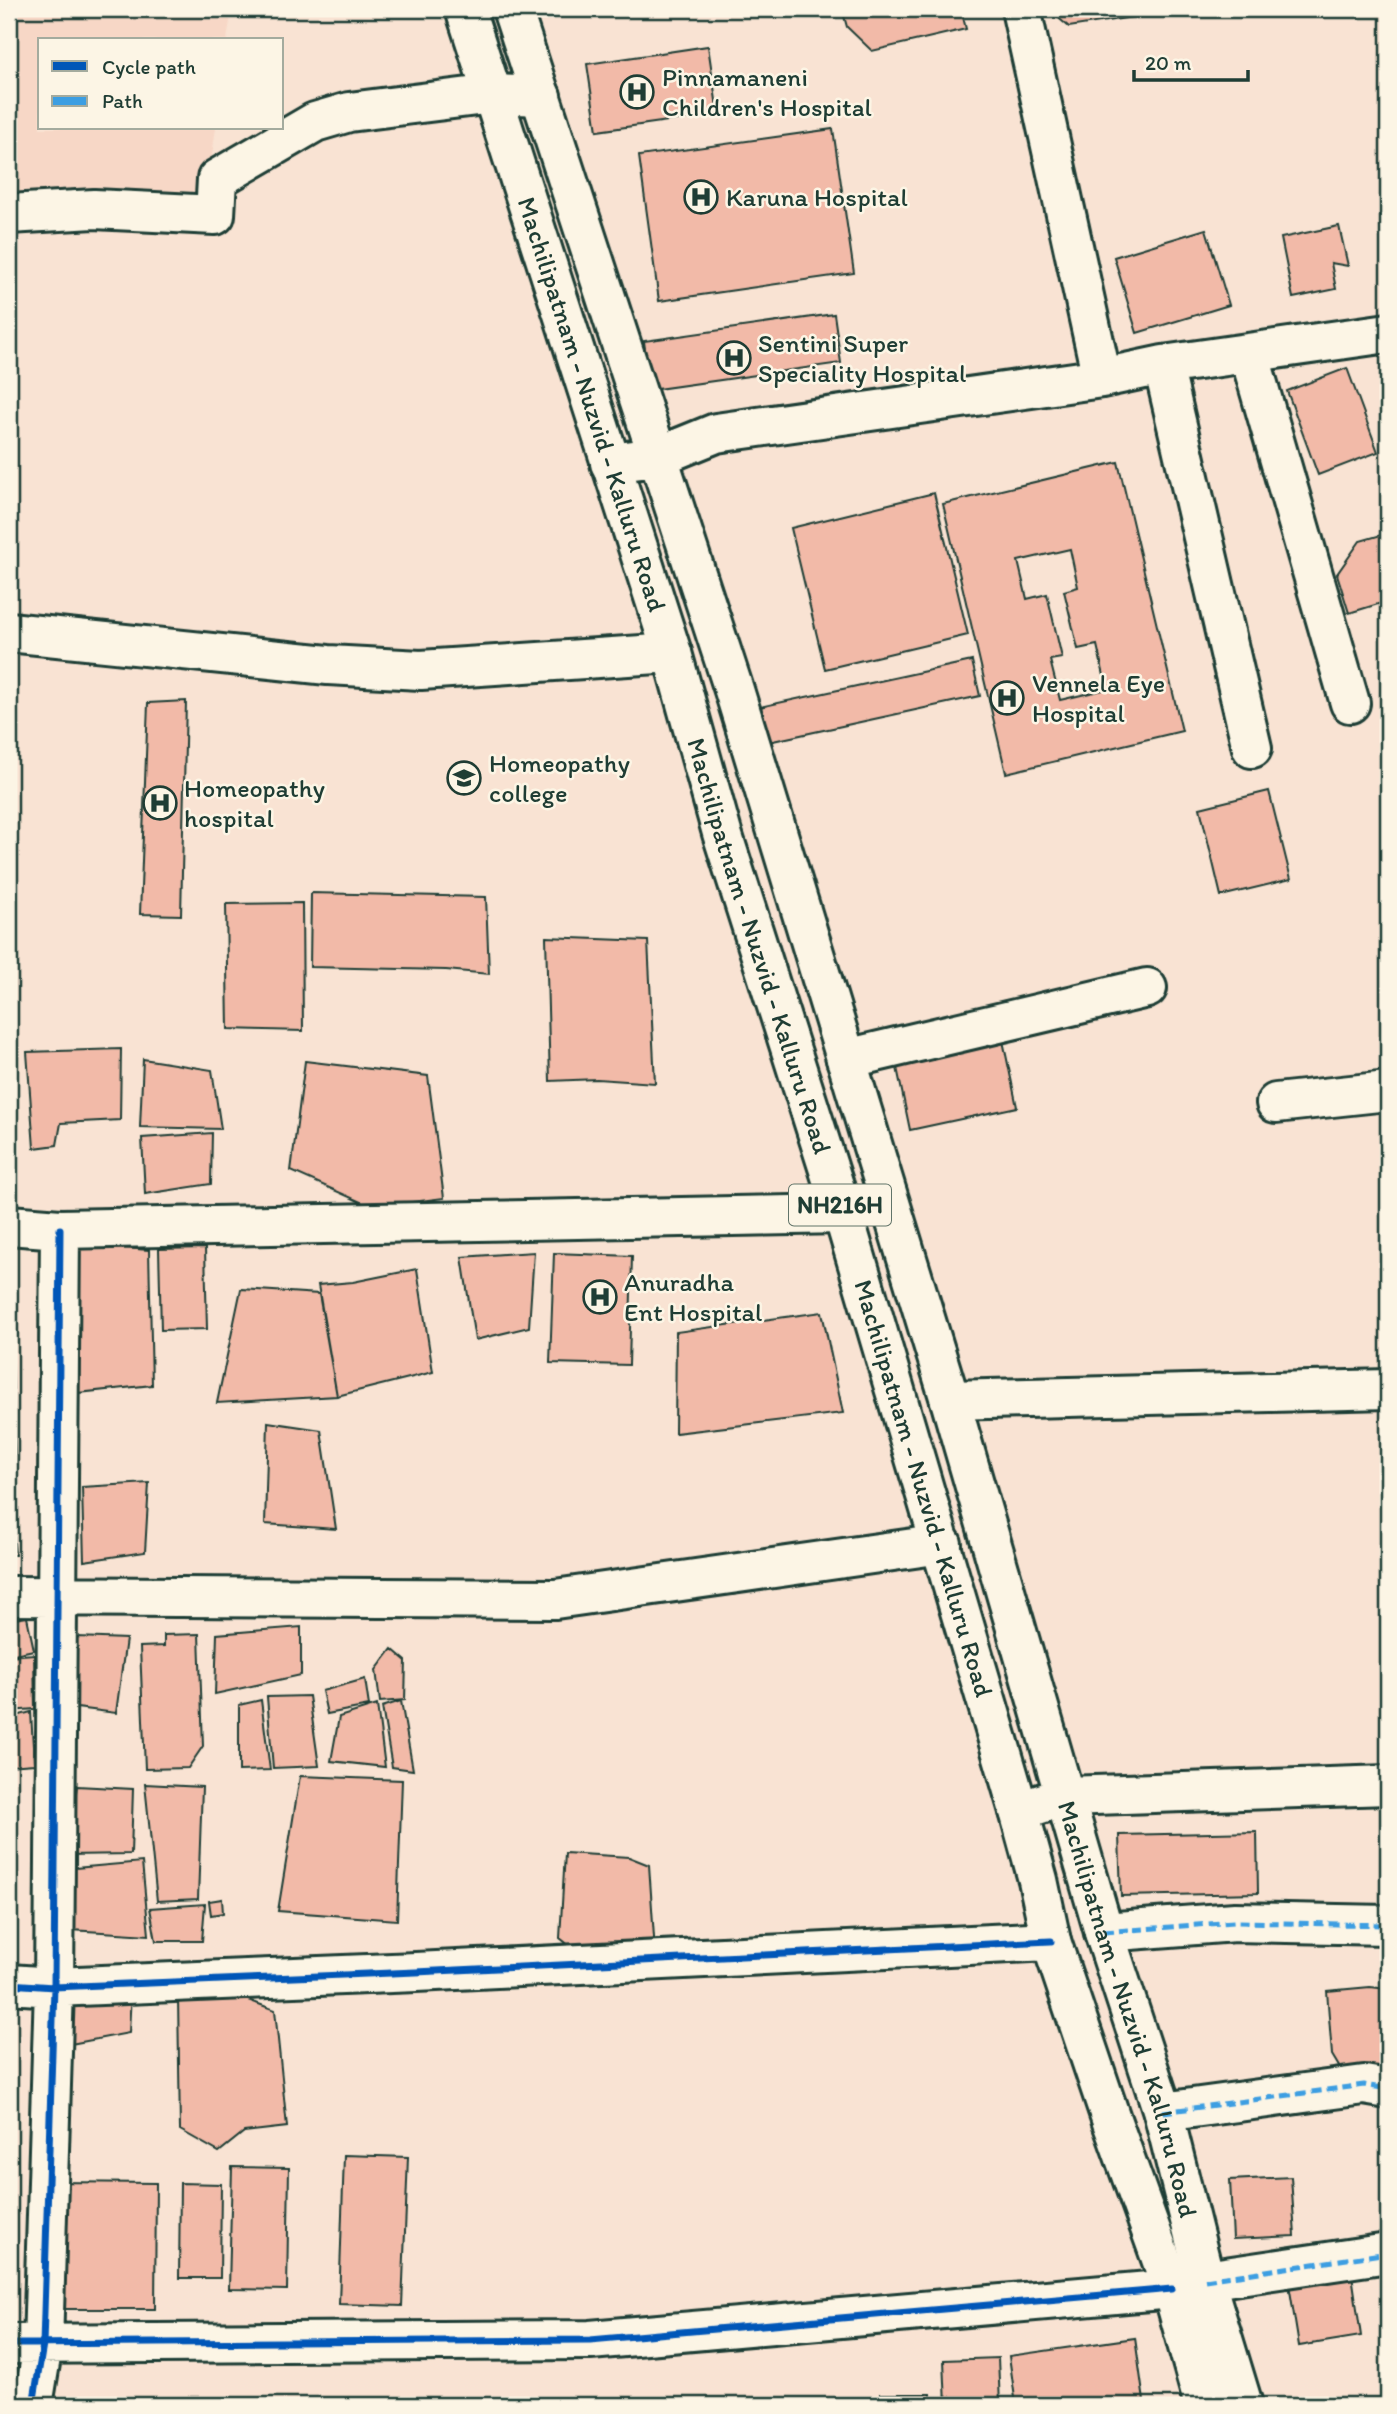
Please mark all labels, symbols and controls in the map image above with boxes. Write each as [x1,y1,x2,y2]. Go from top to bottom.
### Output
legend [38,38,284,130]
scale bar [1134,38,1248,82]
text: 20 m [1145,50,1192,75]
text: Cycle path [102,54,196,79]
place label: Pinnamaneni Children's Hospital [662,61,872,123]
hospital icon: Pinnamaneni Children's Hospital [618,73,656,111]
text: Path [102,88,143,113]
hospital icon: Karuna Hospital [682,178,720,216]
place label: Karuna Hospital [726,181,908,213]
street label: Machilipatnam - Nuzvid - Kalluru Road [510,193,674,615]
place label: Sentini Super Speciality Hospital [758,327,966,389]
hospital icon: Sentini Super Speciality Hospital [715,339,753,377]
place label: Vennela Eye Hospital [1032,667,1165,729]
hospital icon: Vennela Eye Hospital [988,679,1026,717]
street label: Machilipatnam - Nuzvid - Kalluru Road [680,734,839,1158]
place label: Homeopathy college [489,747,630,809]
school or university icon: Homeopathy college [445,759,483,797]
place label: Homeopathy hospital [184,772,325,834]
hospital icon: Homeopathy hospital [141,784,179,822]
road number: NH216H [789,1184,891,1226]
place label: Anuradha Ent Hospital [624,1266,762,1328]
street label: Machilipatnam - Nuzvid - Kalluru Road [847,1276,1001,1701]
hospital icon: Anuradha Ent Hospital [581,1278,619,1316]
street label: Machilipatnam - Nuzvid - Kalluru Road [1051,1797,1205,2221]

